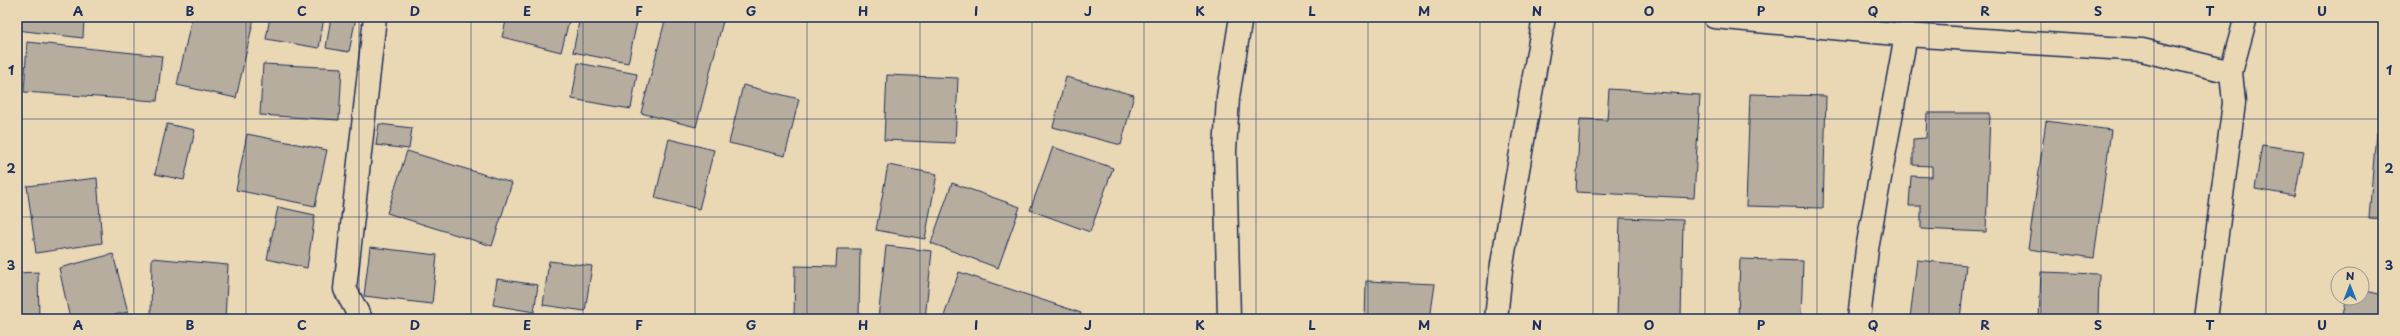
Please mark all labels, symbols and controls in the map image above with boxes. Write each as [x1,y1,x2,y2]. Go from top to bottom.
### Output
text: A [73,1,83,20]
text: B [186,1,195,20]
text: C [297,1,307,20]
text: D [410,1,420,20]
text: E [523,1,531,20]
text: F [635,1,643,20]
text: G [746,1,756,20]
text: H [858,1,868,20]
text: I [974,1,978,20]
text: J [1084,1,1092,20]
text: K [1195,1,1205,20]
text: L [1308,1,1316,20]
text: M [1418,1,1430,20]
text: N [1532,1,1542,20]
text: O [1644,1,1654,20]
text: P [1757,1,1766,20]
text: Q [1868,1,1878,20]
text: R [1980,1,1990,20]
text: S [2094,1,2102,20]
text: T [2206,1,2215,20]
text: U [2317,1,2327,20]
text: 1 [8,60,14,79]
text: 1 [2386,60,2392,79]
text: 2 [6,158,16,177]
text: 2 [2384,158,2394,177]
text: 3 [7,255,16,274]
text: 3 [2385,255,2394,274]
north arrow [2330,266,2370,306]
text: N [2346,267,2355,284]
text: A [73,315,83,334]
text: B [186,315,195,334]
text: C [297,315,307,334]
text: D [410,315,420,334]
text: E [523,315,531,334]
text: F [635,315,643,334]
text: G [746,315,756,334]
text: H [858,315,868,334]
text: I [974,315,978,334]
text: J [1084,315,1092,334]
text: K [1195,315,1205,334]
text: L [1308,315,1316,334]
text: M [1418,315,1430,334]
text: N [1532,315,1542,334]
text: O [1644,315,1654,334]
text: P [1757,315,1766,334]
text: Q [1868,315,1878,334]
text: R [1980,315,1990,334]
text: S [2094,315,2102,334]
text: T [2206,315,2215,334]
text: U [2317,315,2327,334]

